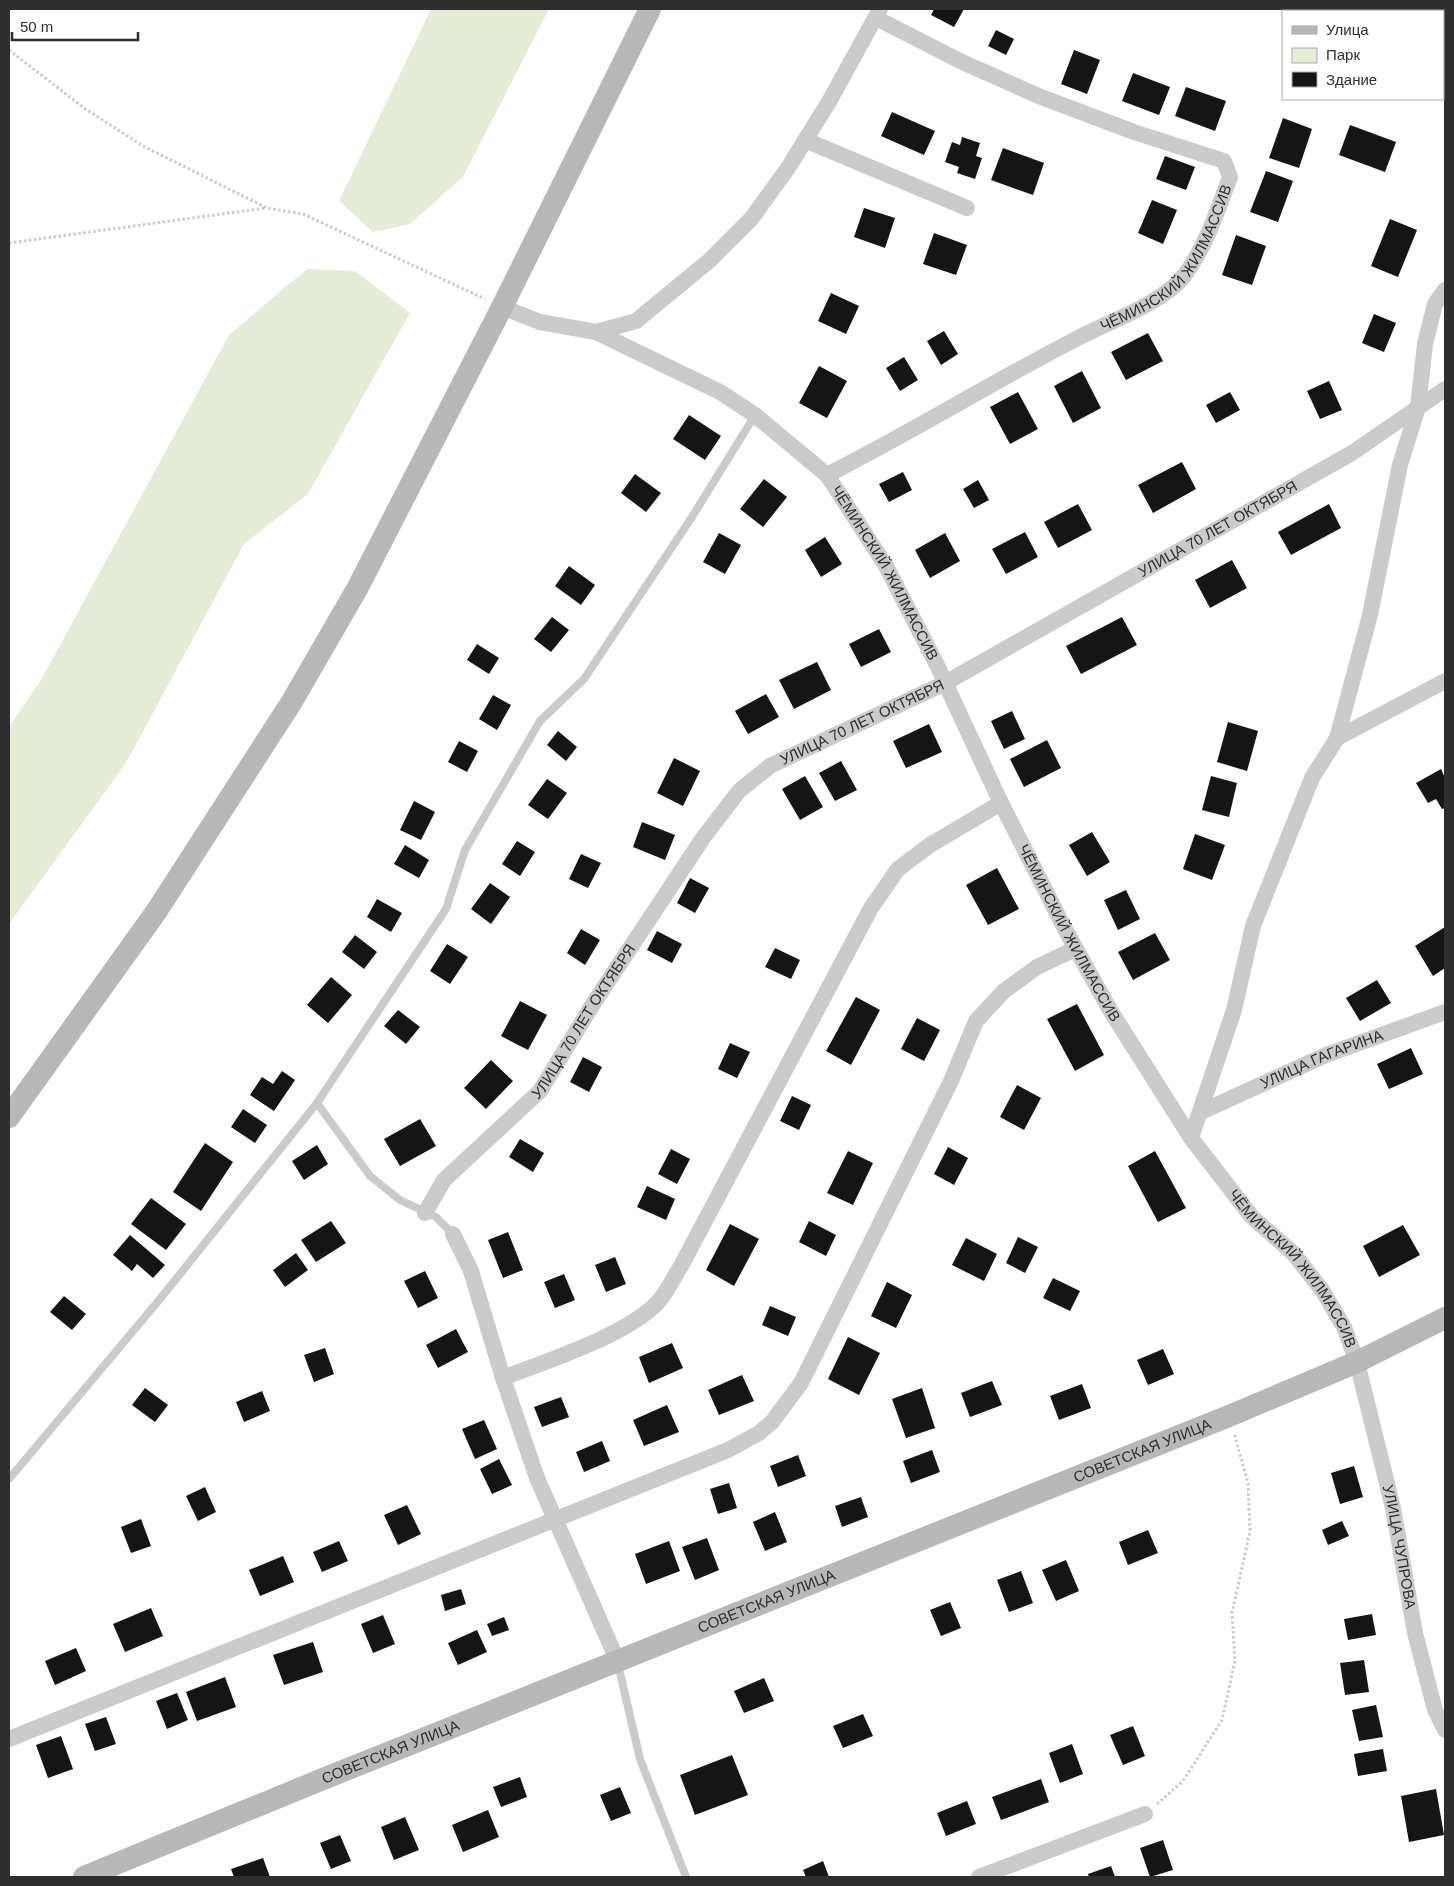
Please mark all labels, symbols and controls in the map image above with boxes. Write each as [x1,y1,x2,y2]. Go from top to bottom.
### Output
scale bar [12,10,139,42]
legend [1282,10,1444,100]
text: 50 m [20,18,53,35]
text: Улица [1326,21,1369,38]
text: Парк [1326,46,1360,63]
text: Здание [1326,71,1377,88]
street label: ЧЁМИНСКИЙ ЖИЛМАССИВ [1097,182,1235,334]
street label: УЛИЦА 70 ЛЕТ ОКТЯБРЯ [1135,477,1300,580]
street label: ЧЁМИНСКИЙ ЖИЛМАССИВ [828,482,942,663]
street label: УЛИЦА 70 ЛЕТ ОКТЯБРЯ [777,676,947,768]
street label: ЧЁМИНСКИЙ ЖИЛМАССИВ [1015,841,1124,1025]
street label: УЛИЦА 70 ЛЕТ ОКТЯБРЯ [528,941,638,1102]
street label: УЛИЦА ГАГАРИНА [1258,1026,1385,1092]
street label: ЧЁМИНСКИЙ ЖИЛМАССИВ [1226,1186,1360,1350]
street label: СОВЕТСКАЯ УЛИЦА [1071,1415,1213,1485]
street label: УЛИЦА ЧУПРОВА [1380,1483,1420,1610]
street label: СОВЕТСКАЯ УЛИЦА [695,1566,838,1636]
street label: СОВЕТСКАЯ УЛИЦА [319,1716,462,1787]

